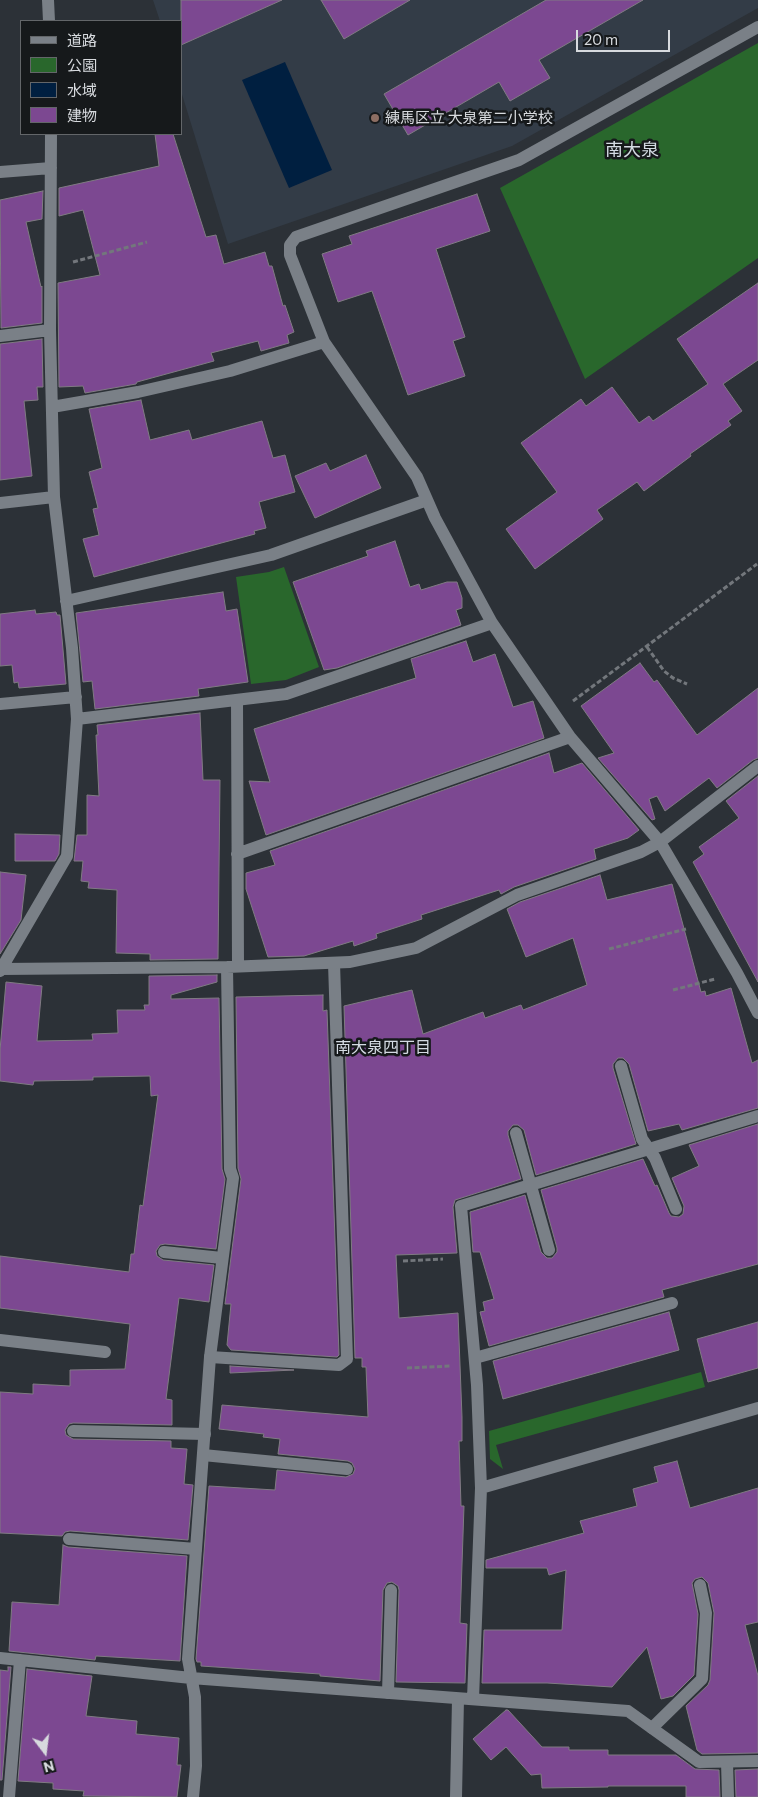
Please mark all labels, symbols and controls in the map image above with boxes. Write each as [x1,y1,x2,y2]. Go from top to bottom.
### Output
legend [20,20,182,135]
scale bar [578,20,672,52]
text: 20 m [584,30,618,48]
text: 道路 [67,31,97,49]
text: 公園 [67,56,97,74]
text: 水域 [67,81,97,99]
text: 建物 [67,106,97,124]
place label: 練馬区立 大泉第二小学校 [385,109,553,127]
marker: 練馬区立 大泉第二小学校 [369,112,381,124]
district label: 南大泉 [605,139,659,161]
district label: 南大泉四丁目 [335,1038,431,1058]
north arrow [20,1727,70,1777]
text: N [42,1757,56,1777]

